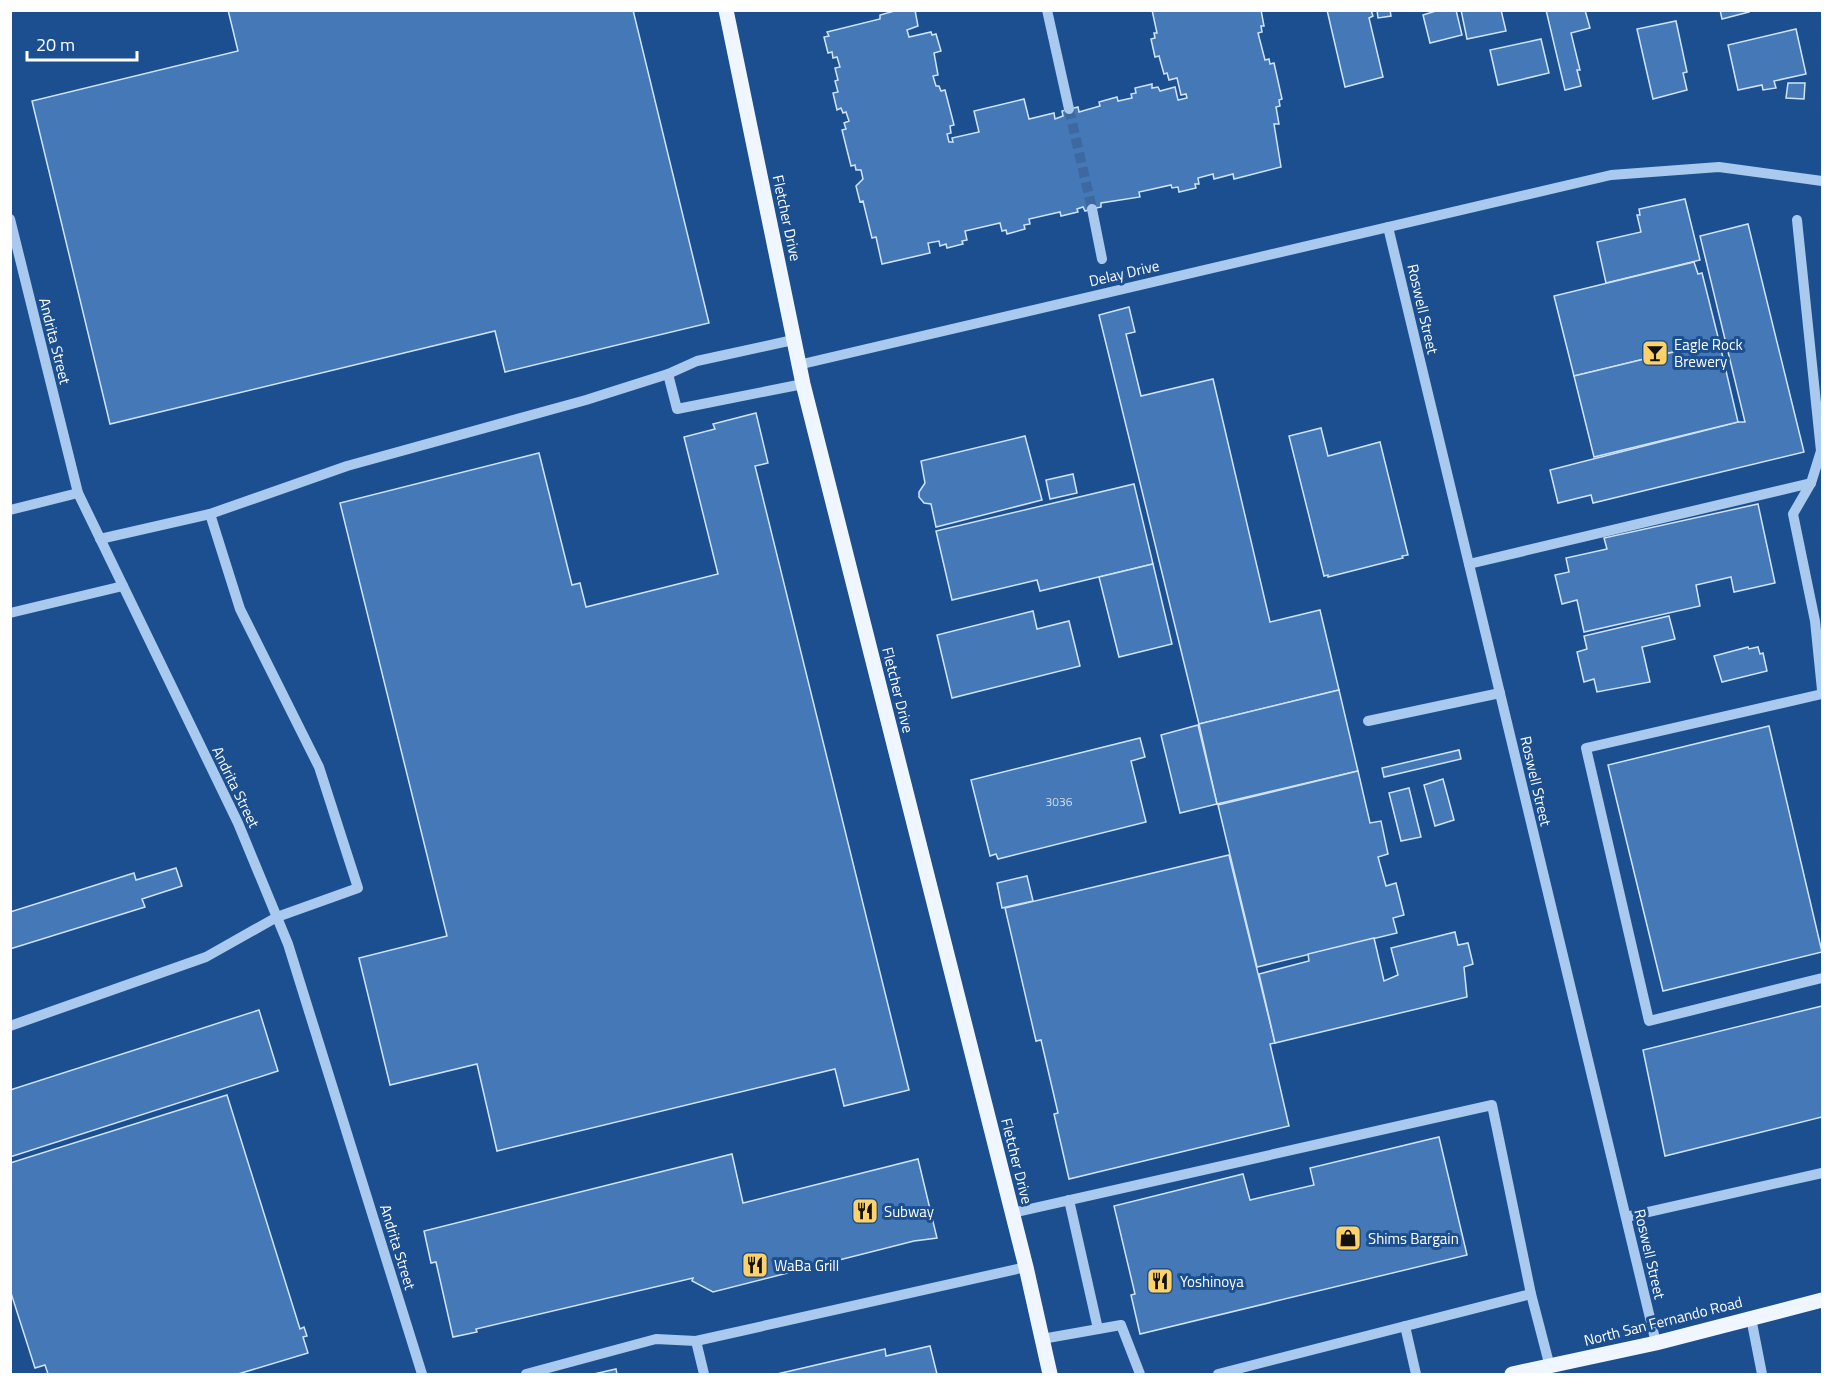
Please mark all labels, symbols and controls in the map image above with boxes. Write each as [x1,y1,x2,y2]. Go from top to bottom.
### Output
scale bar [27,24,136,62]
text: 20 m [36,31,75,58]
street label: Fletcher Drive [767,173,807,263]
street label: Delay Drive [1087,254,1161,292]
street label: Roswell Street [1401,262,1445,357]
street label: Andrita Street [33,295,77,387]
place label: Eagle Rock Brewery [1674,333,1743,373]
bar icon: Eagle Rock Brewery [1640,338,1670,368]
street label: Fletcher Drive [876,645,920,735]
street label: Roswell Street [1514,734,1558,829]
street label: Andrita Street [206,742,266,832]
house number: 3036 [1046,792,1073,811]
street label: Fletcher Drive [995,1116,1039,1206]
restaurant icon: Subway [850,1196,880,1226]
place label: Subway [884,1200,934,1223]
street label: Andrita Street [374,1201,422,1293]
street label: Roswell Street [1628,1207,1672,1302]
shop icon: Shims Bargain [1333,1223,1363,1253]
place label: Shims Bargain [1368,1227,1459,1250]
restaurant icon: WaBa Grill [740,1250,770,1280]
place label: WaBa Grill [774,1254,839,1277]
restaurant icon: Yoshinoya [1145,1266,1175,1296]
place label: Yoshinoya [1180,1270,1244,1293]
street label: North San Fernando Road [1581,1290,1745,1352]

